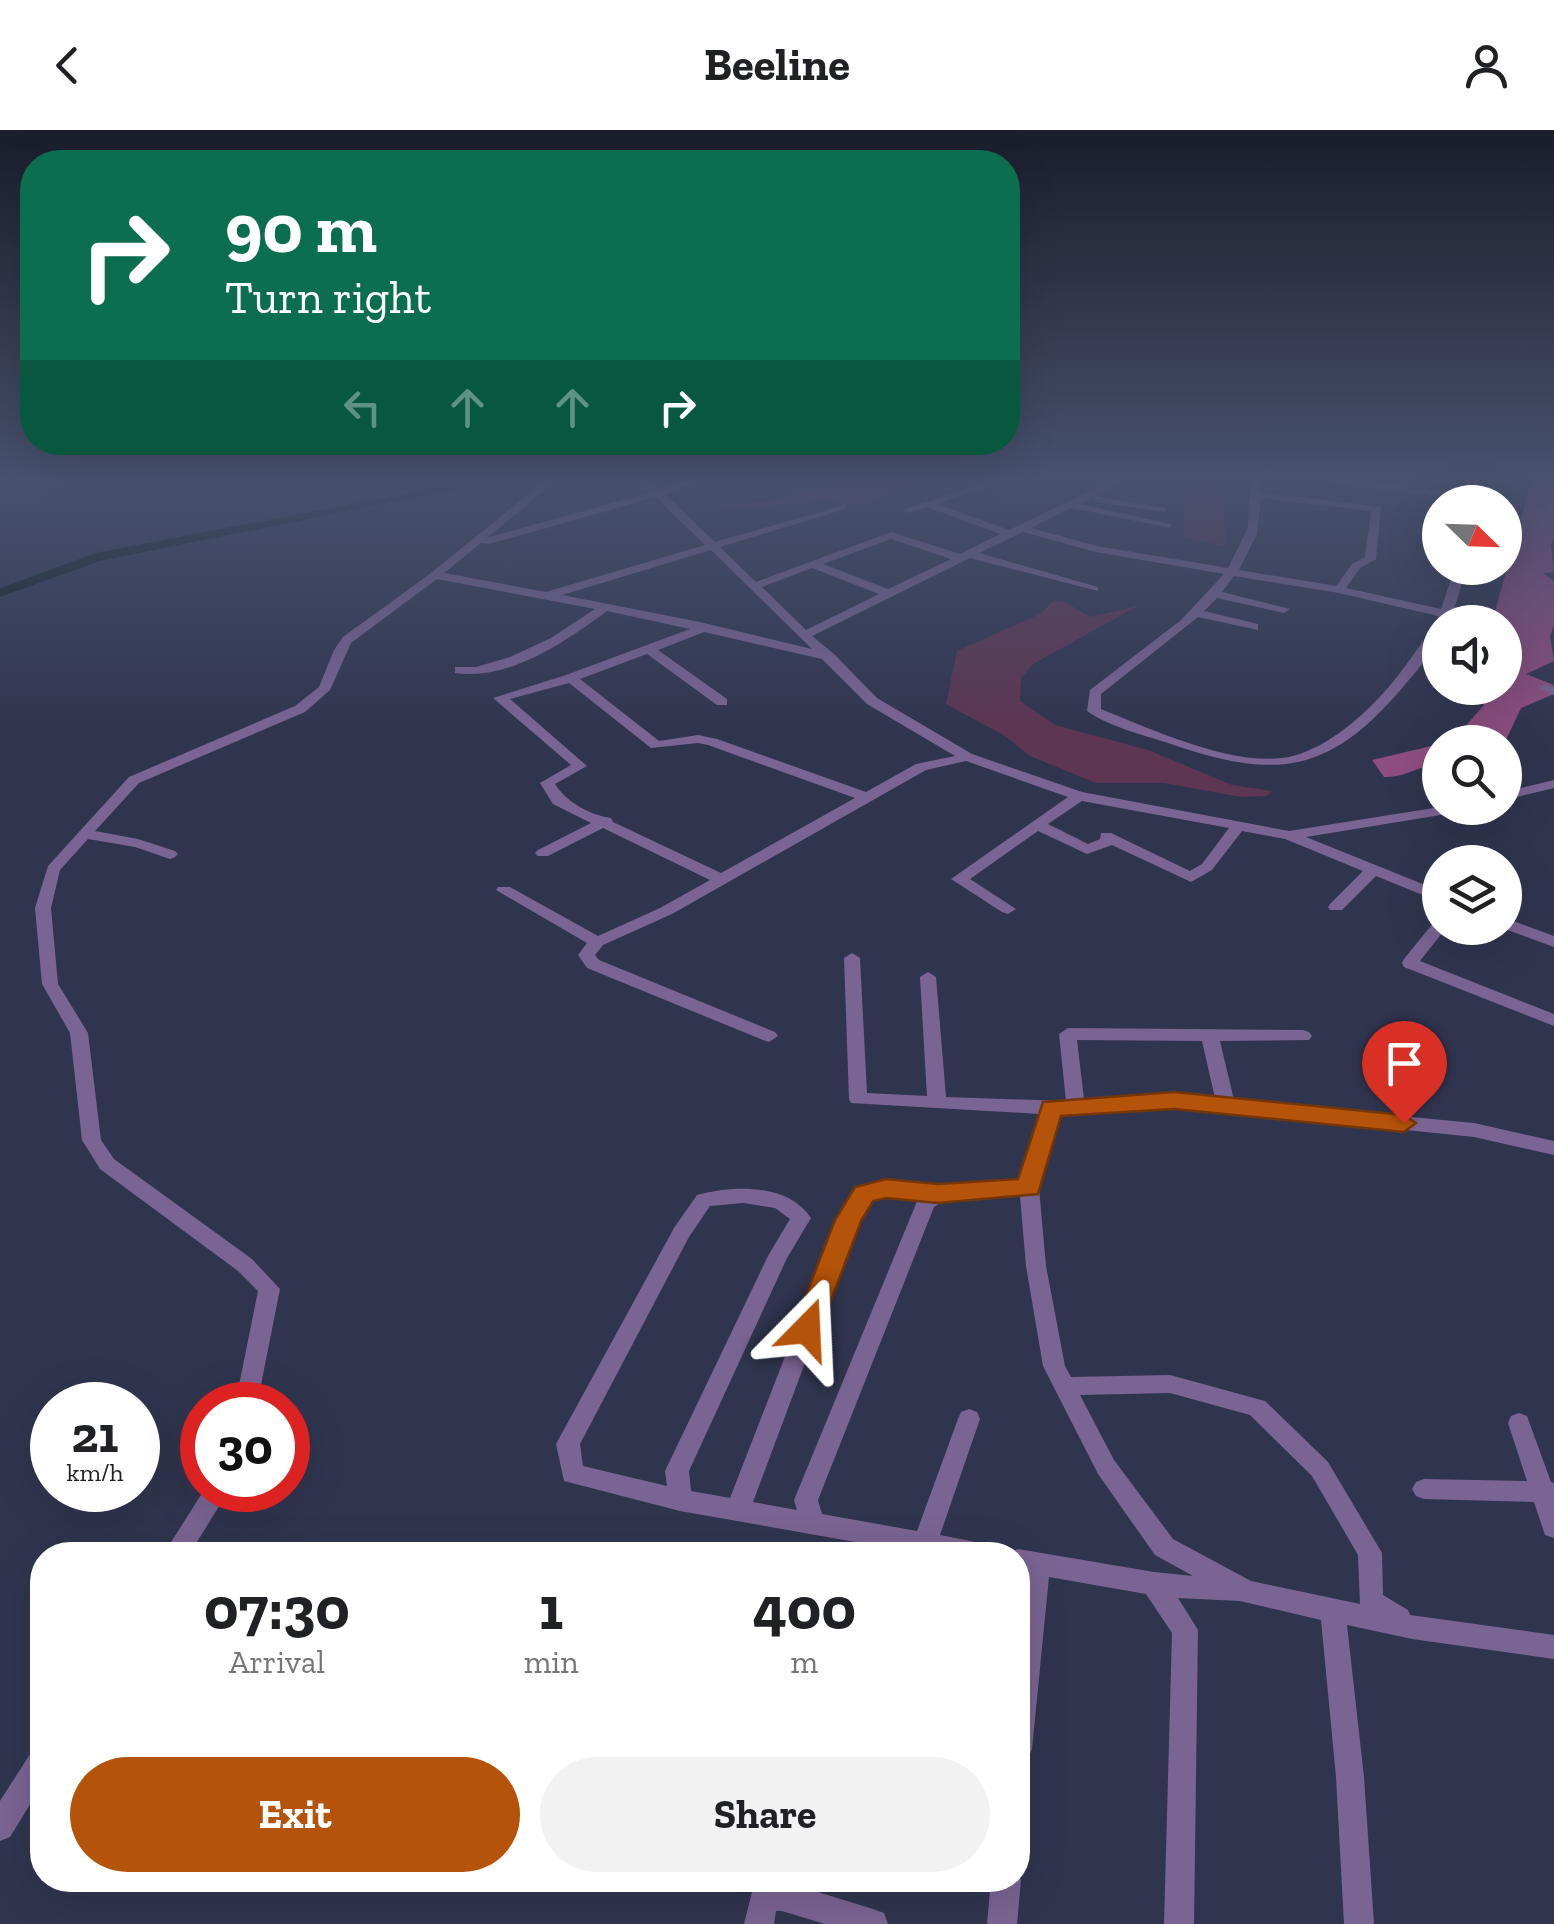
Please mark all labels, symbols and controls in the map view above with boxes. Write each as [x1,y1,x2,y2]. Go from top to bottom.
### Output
icon: back [40,38,95,93]
text: Beeline [704,38,850,92]
icon: person [1459,38,1514,93]
text: 90 m [225,186,377,270]
icon: right [60,190,190,320]
text: Turn right [225,271,431,325]
icon: left [335,380,390,435]
icon: ahead [440,380,495,435]
icon: ahead [545,380,600,435]
icon: right [650,380,705,435]
north arrow [1422,485,1522,585]
map controls [1422,485,1522,945]
button: sound [1422,605,1522,705]
button: search [1422,725,1522,825]
button: layers [1422,845,1522,945]
pin [1362,1021,1447,1124]
icon: arrive [1377,1036,1432,1091]
position arrow [755,1277,859,1381]
speed limit sign: 30 [180,1382,310,1512]
text: 21 [71,1405,119,1465]
text: km/h [66,1457,124,1487]
text: 07:30 [204,1572,350,1644]
text: 1 [539,1572,563,1644]
text: 400 [753,1572,856,1644]
text: Arrival [229,1643,325,1681]
text: min [524,1643,579,1681]
text: m [791,1643,818,1681]
button: Exit [70,1757,520,1872]
button: Share [540,1757,990,1872]

